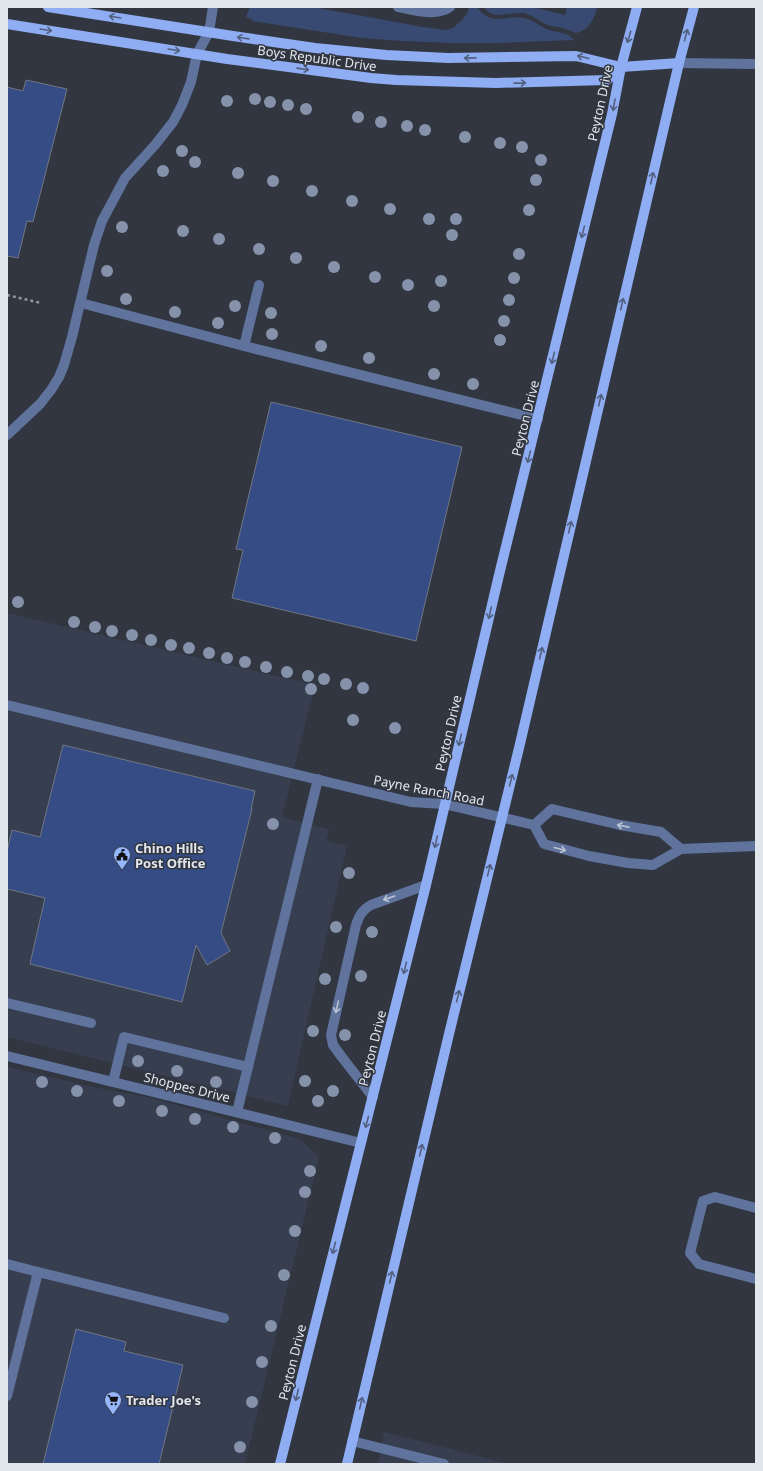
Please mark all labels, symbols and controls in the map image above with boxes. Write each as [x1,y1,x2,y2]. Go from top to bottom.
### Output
one-way arrow [109,13,122,21]
one-way arrow [39,26,52,34]
one-way arrow [683,29,690,42]
one-way arrow [625,30,633,43]
one-way arrow [237,34,250,42]
street label: Boys Republic Drive [256,41,378,75]
one-way arrow [167,46,180,54]
one-way arrow [577,53,590,61]
one-way arrow [464,54,477,61]
street label: Peyton Drive [583,63,617,143]
one-way arrow [296,65,309,73]
one-way arrow [513,79,526,87]
one-way arrow [609,98,617,111]
one-way arrow [648,171,656,184]
one-way arrow [579,225,587,238]
one-way arrow [619,298,626,311]
one-way arrow [549,351,556,364]
street label: Peyton Drive [507,378,543,458]
one-way arrow [596,394,604,407]
one-way arrow [524,450,532,463]
one-way arrow [567,520,575,533]
one-way arrow [485,606,493,619]
one-way arrow [538,647,545,660]
street label: Peyton Drive [430,693,466,773]
one-way arrow [456,733,463,746]
street label: Payne Ranch Road [372,770,486,810]
one-way arrow [508,773,515,786]
one-way arrow [617,821,630,829]
one-way arrow [431,835,439,848]
place label: Chino Hills Post Office [135,839,206,872]
public building icon: Chino Hills Post Office [112,845,132,870]
one-way arrow [554,846,567,853]
one-way arrow [485,864,493,877]
one-way arrow [383,894,395,902]
one-way arrow [401,962,408,975]
one-way arrow [455,990,462,1003]
one-way arrow [333,1001,340,1014]
street label: Peyton Drive [354,1008,390,1088]
street label: Shoppes Drive [142,1068,232,1106]
one-way arrow [362,1115,370,1128]
one-way arrow [418,1144,426,1157]
one-way arrow [330,1241,337,1254]
one-way arrow [388,1271,395,1284]
street label: Peyton Drive [274,1322,310,1402]
one-way arrow [293,1388,301,1401]
supermarket icon: Trader Joe's [103,1390,123,1415]
place label: Trader Joe's [126,1391,201,1409]
one-way arrow [358,1397,366,1410]

